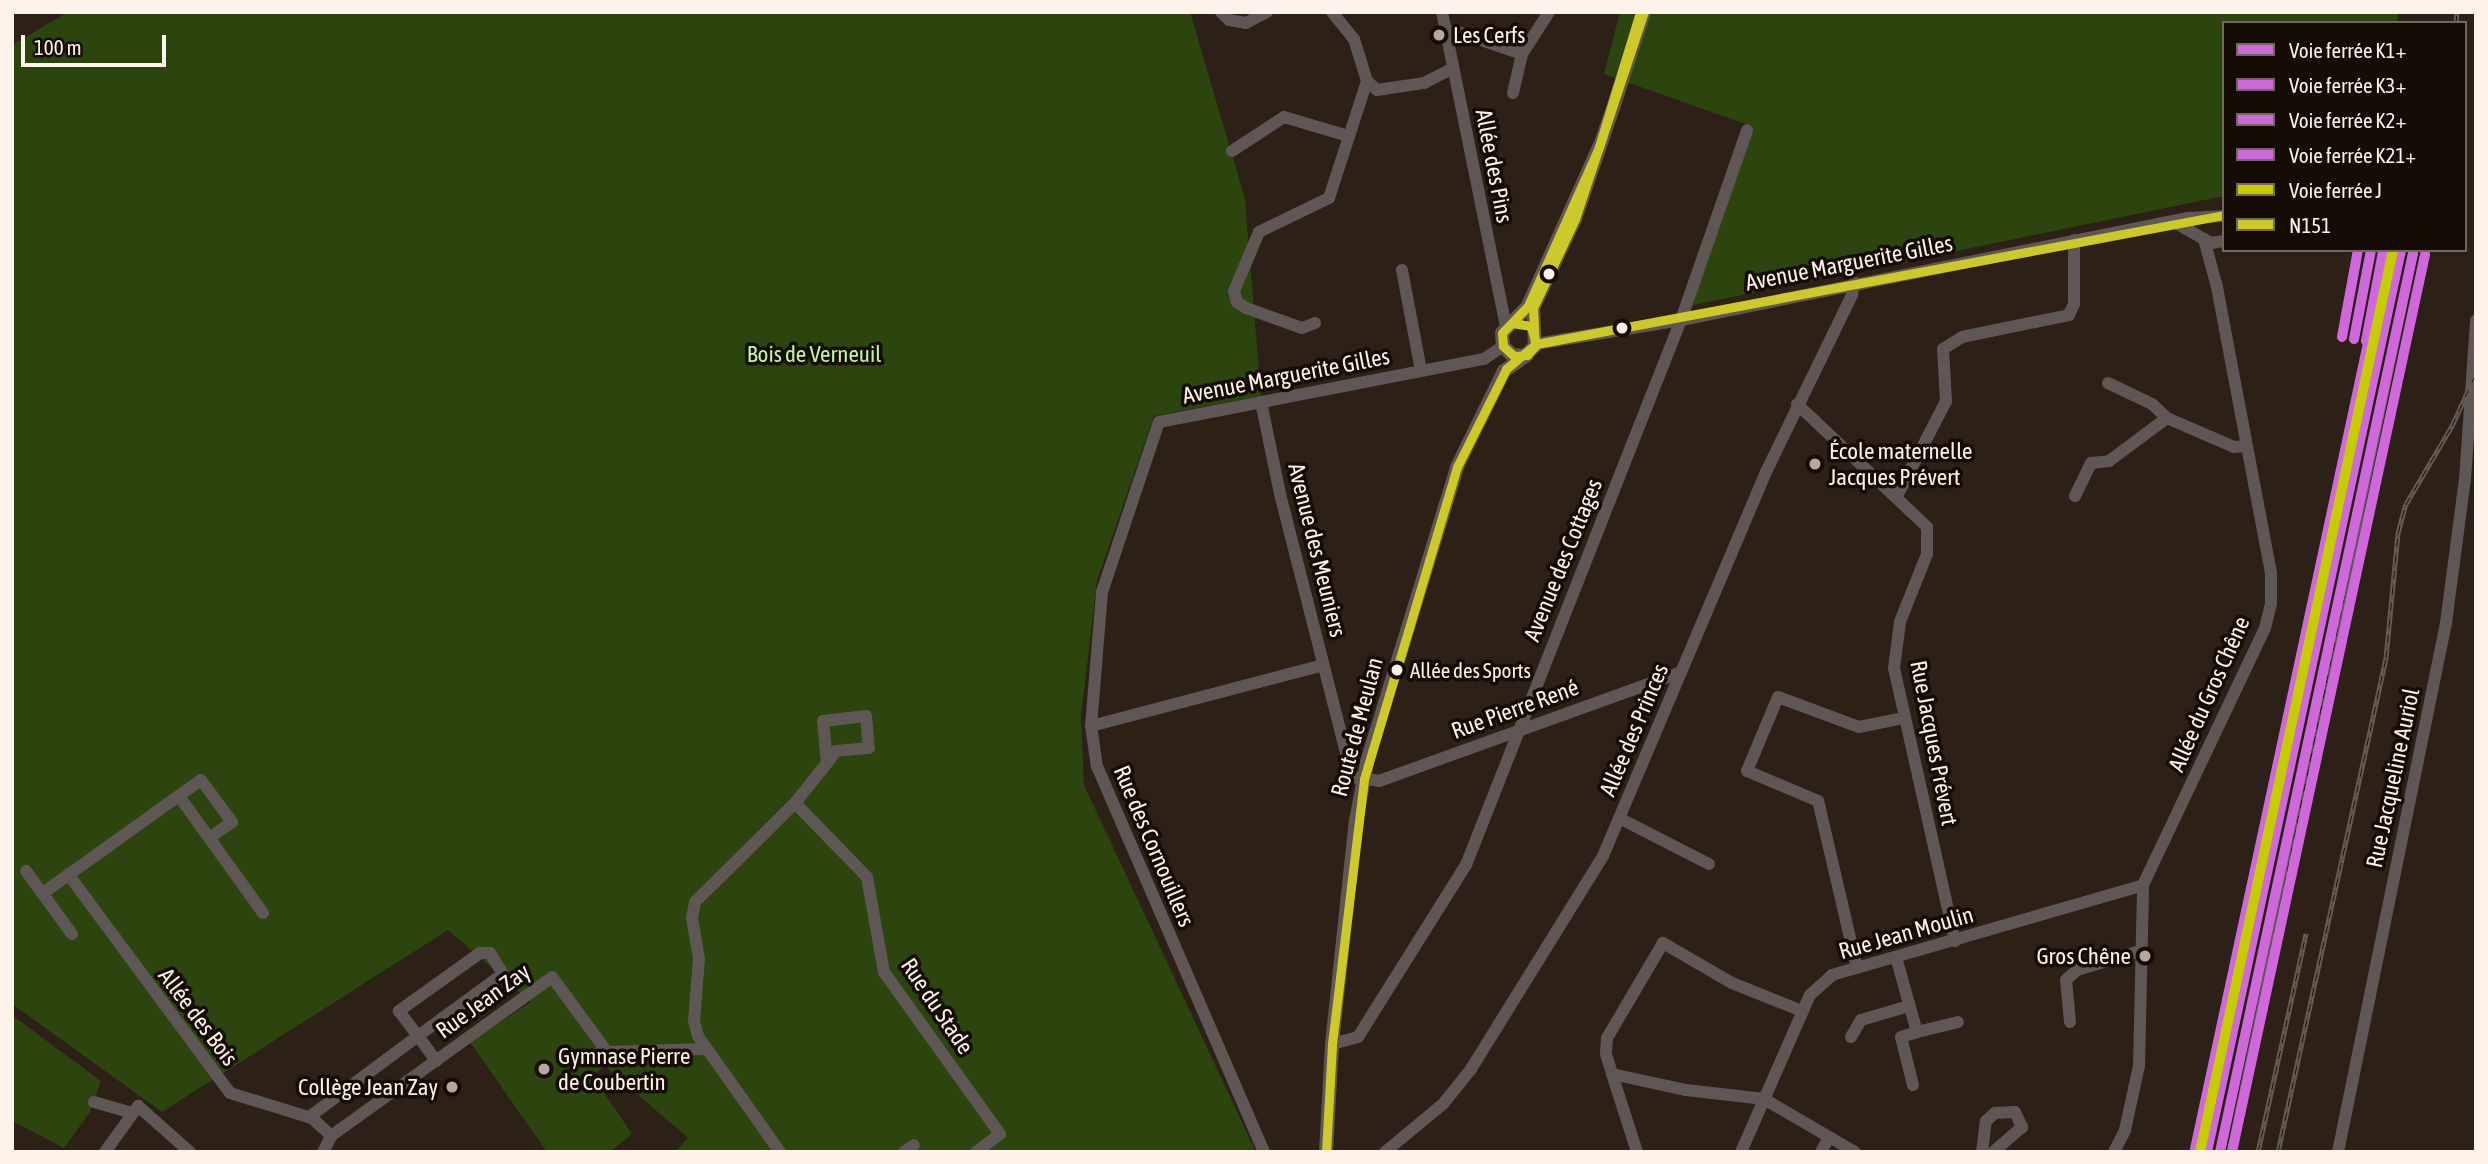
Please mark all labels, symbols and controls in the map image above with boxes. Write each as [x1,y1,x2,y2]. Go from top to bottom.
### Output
scale bar [24,21,170,65]
place label: Les Cerfs [1453,21,1525,49]
legend [2222,21,2467,252]
marker: Les Cerfs [1431,27,1447,43]
text: 100 m [34,35,82,59]
text: Voie ferrée K1+ [2289,38,2406,62]
text: Voie ferrée K3+ [2289,73,2406,97]
street label: Allée des Pins [1469,107,1519,225]
text: Voie ferrée K2+ [2289,108,2406,132]
text: Voie ferrée K21+ [2289,143,2416,167]
text: Voie ferrée J [2289,178,2382,202]
text: N151 [2289,213,2331,237]
street label: Avenue Marguerite Gilles [1743,229,1955,297]
unlabelled marker [1542,267,1556,281]
unlabelled marker [1615,321,1629,335]
park label: Bois de Verneuil [747,340,881,368]
street label: Avenue Marguerite Gilles [1180,342,1392,410]
place label: École maternelle Jacques Prévert [1829,437,1972,491]
marker: École maternelle Jacques Prévert [1807,456,1823,472]
street label: Avenue des Meuniers [1282,460,1352,640]
street label: Avenue des Cottages [1518,475,1608,645]
street label: Allée du Gros Chêne [2162,612,2256,776]
street label: Route de Meulan [1325,654,1389,800]
place label: Allée des Sports [1410,657,1531,683]
street label: Rue Jacques Prévert [1904,658,1964,828]
street label: Allée des Princes [1594,660,1674,800]
marker: Allée des Sports [1390,663,1404,677]
street label: Rue Pierre René [1448,673,1582,745]
street label: Rue Jacqueline Auriol [2361,686,2425,870]
street label: Rue des Cornouillers [1108,761,1200,931]
street label: Rue Jean Moulin [1835,901,1977,965]
place label: Gros Chêne [2036,942,2131,970]
marker: Gros Chêne [2137,948,2153,964]
street label: Rue du Stade [895,953,979,1059]
street label: Rue Jean Zay [431,958,535,1044]
street label: Allée des Bois [152,963,244,1071]
place label: Gymnase Pierre de Coubertin [558,1042,690,1096]
marker: Gymnase Pierre de Coubertin [536,1061,552,1077]
place label: Collège Jean Zay [298,1073,438,1101]
marker: Collège Jean Zay [444,1079,460,1095]

